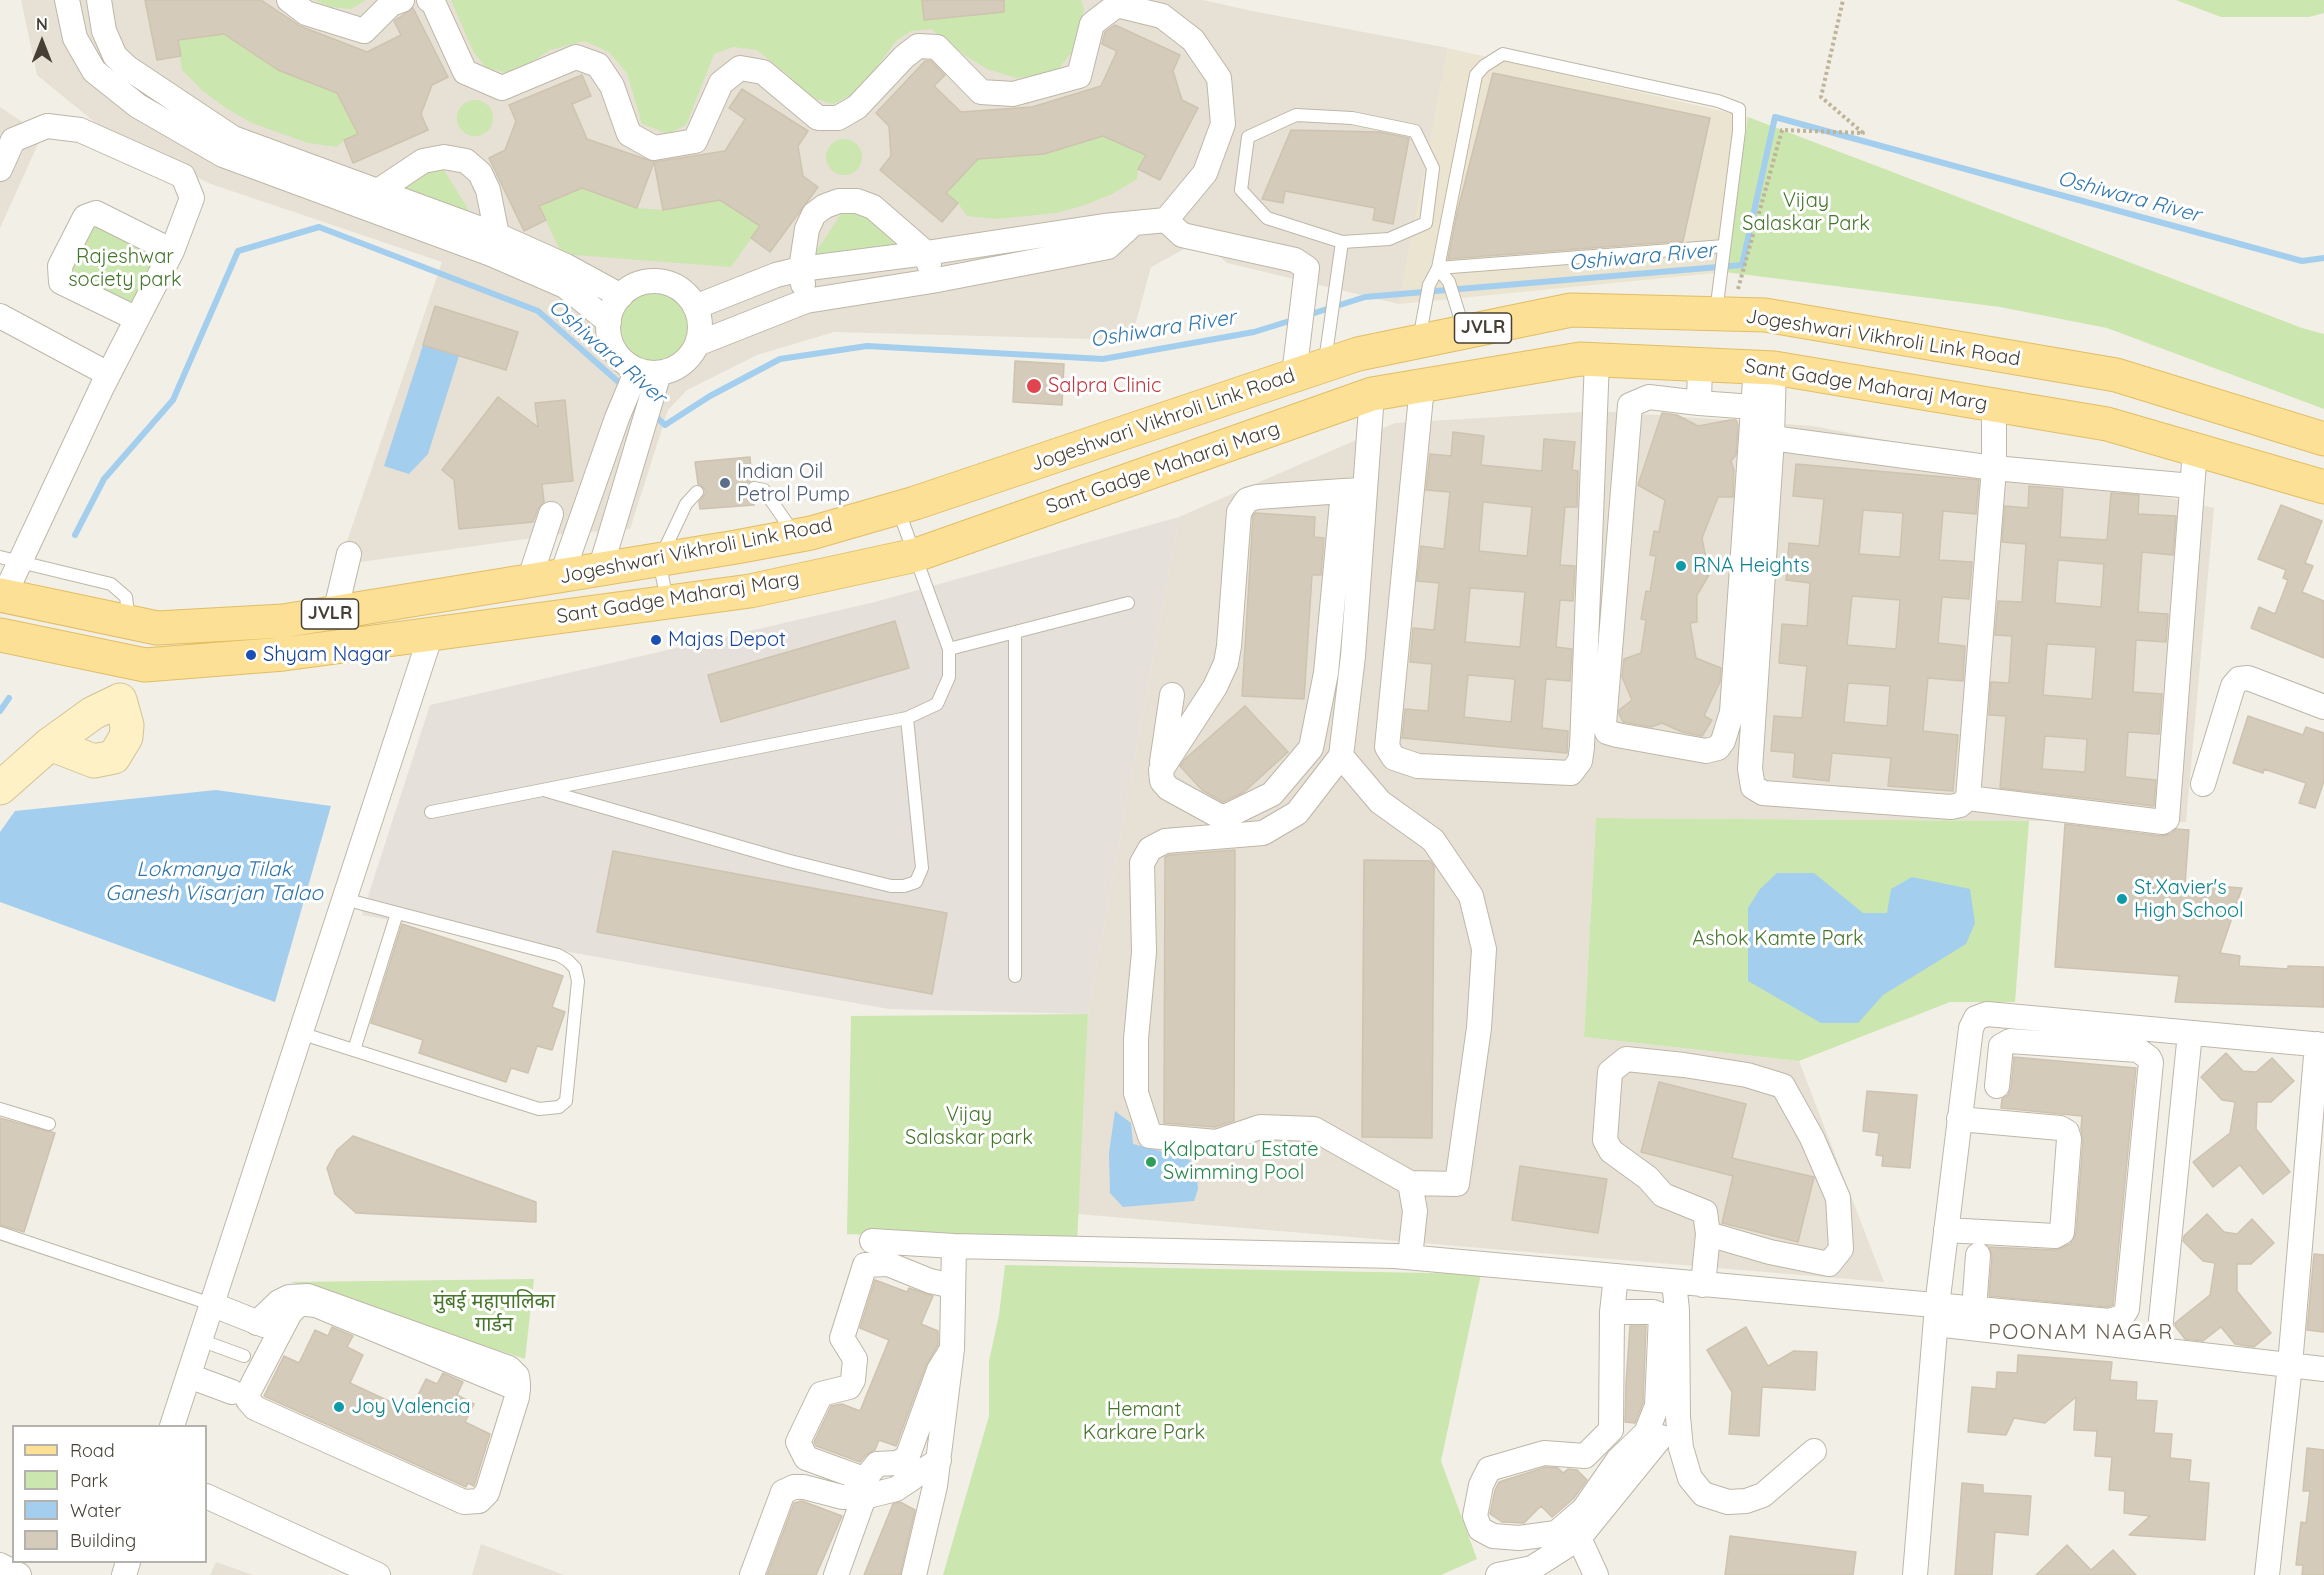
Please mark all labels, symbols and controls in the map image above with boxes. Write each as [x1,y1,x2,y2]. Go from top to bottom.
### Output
north arrow [12,12,72,72]
text: N [36,14,48,34]
water label: Oshiwara River [2055,166,2203,228]
park label: Vijay Salaskar Park [1742,189,1870,236]
water label: Oshiwara River [1568,238,1716,276]
park label: Rajeshwar society park [68,245,182,292]
water label: Oshiwara River [543,294,671,410]
street label: Jogeshwari Vikhroli Link Road [1744,304,2022,372]
water label: Oshiwara River [1089,305,1237,353]
road number: JVLR [1454,313,1512,343]
street label: Sant Gadge Maharaj Marg [1743,354,1989,416]
street label: Jogeshwari Vikhroli Link Road [1028,363,1298,477]
place label: Salpra Clinic [1048,374,1161,398]
marker: Salpra Clinic [1025,377,1043,395]
street label: Sant Gadge Maharaj Marg [1043,417,1283,519]
place label: Indian Oil Petrol Pump [737,460,850,507]
marker: Indian Oil Petrol Pump [718,476,732,490]
street label: Jogeshwari Vikhroli Link Road [557,513,835,589]
place label: RNA Heights [1693,554,1810,578]
marker: RNA Heights [1674,559,1688,573]
street label: Sant Gadge Maharaj Marg [555,567,801,629]
road number: JVLR [302,599,358,629]
place label: Majas Depot [668,628,786,652]
marker: Majas Depot [649,633,663,647]
place label: Shyam Nagar [263,643,392,667]
marker: Shyam Nagar [244,648,258,662]
water label: Lokmanya Tilak Ganesh Visarjan Talao [105,857,323,907]
place label: St.Xavier's High School [2134,876,2244,923]
marker: St.Xavier's High School [2115,892,2129,906]
park label: Ashok Kamte Park [1692,927,1864,951]
park label: Vijay Salaskar park [905,1103,1033,1150]
place label: Kalpataru Estate Swimming Pool [1163,1138,1319,1185]
marker: Kalpataru Estate Swimming Pool [1144,1155,1158,1169]
park label: मुंबई महापालिका गार्डन [433,1290,555,1337]
district label: POONAM NAGAR [1988,1320,2174,1346]
place label: Joy Valencia [351,1395,471,1419]
park label: Hemant Karkare Park [1083,1398,1205,1445]
marker: Joy Valencia [332,1400,346,1414]
legend [12,1425,207,1563]
text: Road [70,1439,115,1462]
text: Park [70,1469,108,1492]
text: Water [70,1499,121,1522]
text: Building [70,1529,136,1552]

